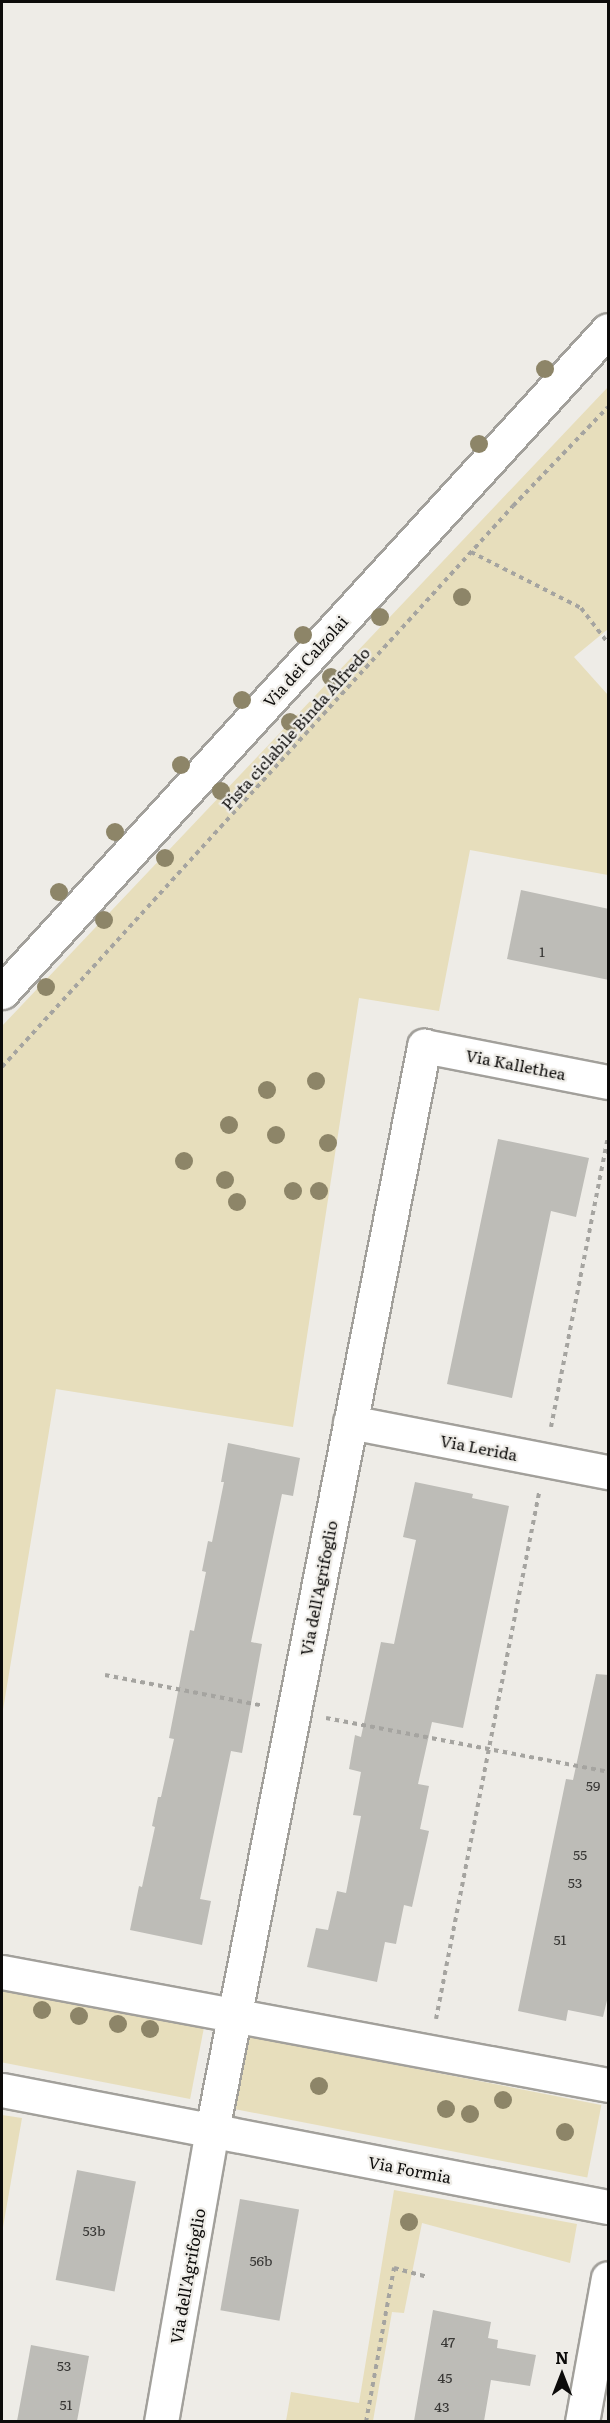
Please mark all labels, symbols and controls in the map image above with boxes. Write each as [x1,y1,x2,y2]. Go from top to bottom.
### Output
street label: Via dei Calzolai [259,611,351,711]
street label: Pista ciclabile Binda Alfredo [217,643,373,813]
house number: 1 [539,943,545,959]
street label: Via Kallethea [464,1045,568,1083]
street label: Via Lerida [439,1430,519,1464]
street label: Via dell'Agrifoglio [295,1519,341,1657]
house number: 59 [586,1777,600,1793]
house number: 55 [573,1846,587,1862]
house number: 53 [568,1874,582,1890]
house number: 51 [554,1931,566,1947]
street label: Via Formia [367,2152,453,2186]
street label: Via dell'Agrifoglio [166,2207,208,2345]
house number: 53b [82,2222,106,2238]
house number: 56b [249,2252,273,2268]
house number: 47 [441,2333,455,2349]
north arrow [532,2345,592,2405]
text: N [555,2345,569,2369]
house number: 53 [57,2357,71,2373]
house number: 45 [438,2369,452,2385]
house number: 51 [60,2396,72,2412]
house number: 43 [434,2398,450,2414]

